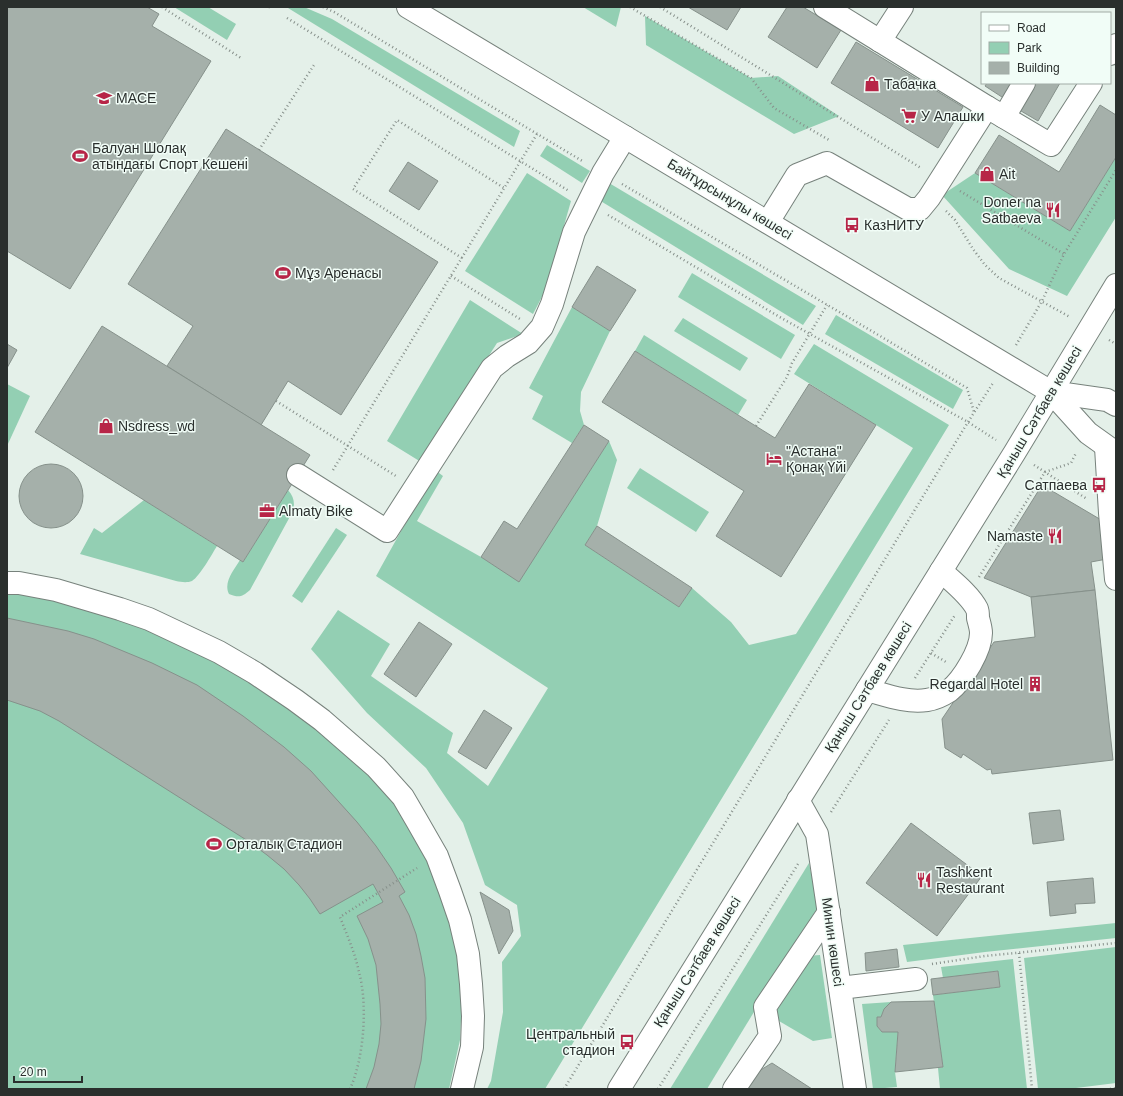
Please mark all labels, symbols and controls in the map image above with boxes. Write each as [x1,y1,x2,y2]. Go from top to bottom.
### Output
legend [981,12,1111,84]
text: Road [1017,21,1046,35]
text: Park [1017,41,1043,55]
text: Building [1017,61,1060,75]
shop icon: Табачка [863,75,881,93]
place label: Табачка [884,76,937,92]
school or university icon: MACE [95,89,113,107]
place label: MACE [116,90,156,106]
supermarket icon: У Алашки [900,107,918,125]
place label: У Алашки [921,108,984,124]
place label: Балуан Шолақ атындағы Спорт Кешені [92,140,248,172]
sports icon: Балуан Шолақ атындағы Спорт Кешені [71,147,89,165]
street label: Байтұрсынұлы көшесі [665,155,795,243]
shop icon: Ait [978,165,996,183]
place label: Ait [999,166,1015,182]
place label: Doner na Satbaeva [982,194,1041,226]
restaurant icon: Doner na Satbaeva [1044,201,1062,219]
bus stop icon: КазНИТУ [843,216,861,234]
place label: КазНИТУ [864,217,924,233]
sports icon: Мұз Аренасы [274,264,292,282]
place label: Мұз Аренасы [295,265,381,281]
street label: Қаныш Сәтбаев көшесі [993,343,1085,481]
shop icon: Nsdress_wd [97,417,115,435]
place label: Nsdress_wd [118,418,195,434]
place label: "Астана" Қонақ Үйі [786,443,846,475]
hotel icon: "Астана" Қонақ Үйі [765,450,783,468]
bus stop icon: Сатпаева [1090,476,1108,494]
place label: Сатпаева [1025,477,1087,493]
office icon: Almaty Bike [258,502,276,520]
place label: Almaty Bike [279,503,353,519]
restaurant icon: Namaste [1046,527,1064,545]
place label: Namaste [987,528,1043,544]
street label: Қаныш Сәтбаев көшесі [821,619,915,755]
building icon: Regardal Hotel [1026,675,1044,693]
place label: Regardal Hotel [930,676,1023,692]
sports icon: Орталық Стадион [205,835,223,853]
place label: Орталық Стадион [226,836,342,852]
place label: Tashkent Restaurant [936,864,1005,896]
restaurant icon: Tashkent Restaurant [915,871,933,889]
street label: Қаныш Сәтбаев көшесі [650,894,744,1030]
street label: Минин көшесі [819,896,847,988]
place label: Центральный стадион [526,1026,615,1058]
bus stop icon: Центральный стадион [618,1033,636,1051]
scale bar [14,1058,82,1084]
text: 20 m [20,1065,47,1079]

